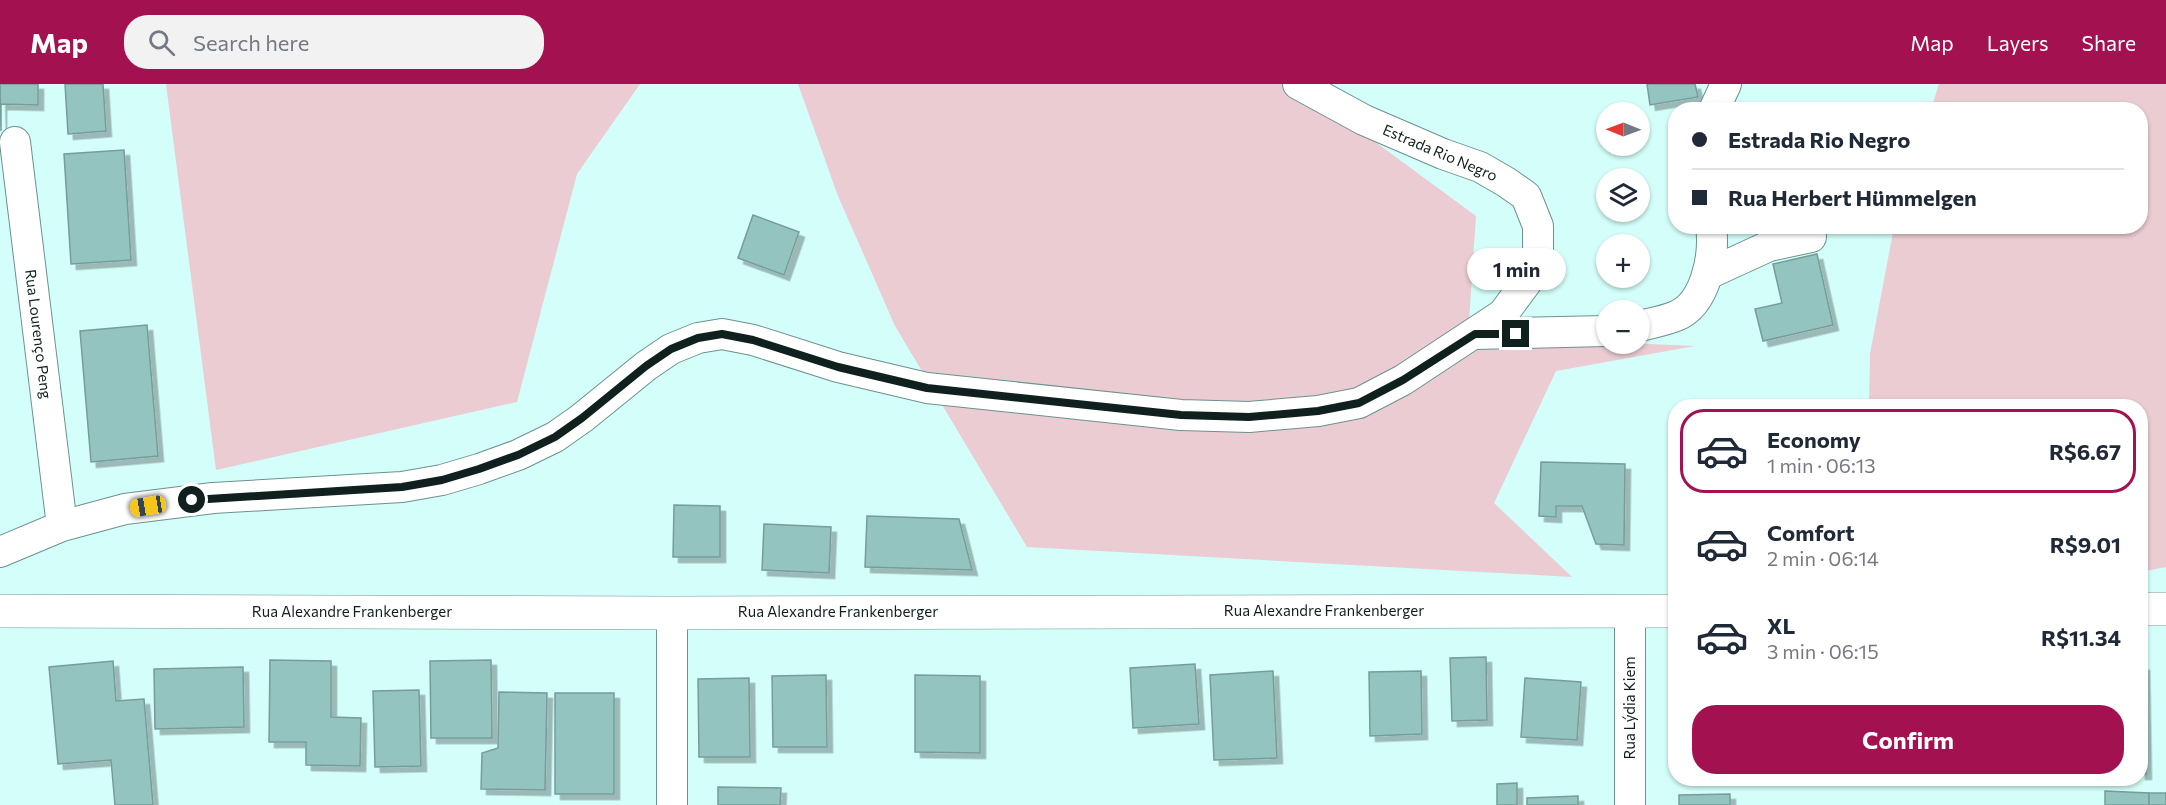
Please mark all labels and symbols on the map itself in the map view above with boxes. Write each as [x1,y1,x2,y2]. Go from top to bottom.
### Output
north arrow [1596,102,1650,156]
street label: Estrada Rio Negro [1380,120,1500,184]
callout: 1 min [1466,247,1565,289]
street label: Rua Lourenço Peng [22,268,56,400]
route end [1502,320,1529,347]
route start [178,486,205,513]
car [129,494,167,518]
street label: Rua Alexandre Frankenberger [1224,601,1424,619]
street label: Rua Alexandre Frankenberger [252,602,452,620]
street label: Rua Alexandre Frankenberger [738,602,938,620]
street label: Rua Lýdia Kiem [1620,657,1638,759]

